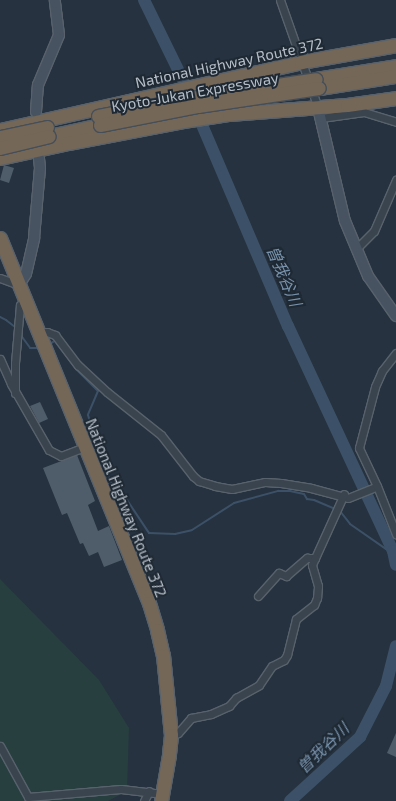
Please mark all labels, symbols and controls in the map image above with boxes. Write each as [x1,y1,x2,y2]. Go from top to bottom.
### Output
street label: National Highway Route 372 [133,34,325,92]
street label: Kyoto-Jukan Expressway [110,68,280,116]
water label: 曽我谷川 [263,243,305,309]
street label: National Highway Route 372 [82,416,170,600]
water label: 曽我谷川 [293,719,353,777]

